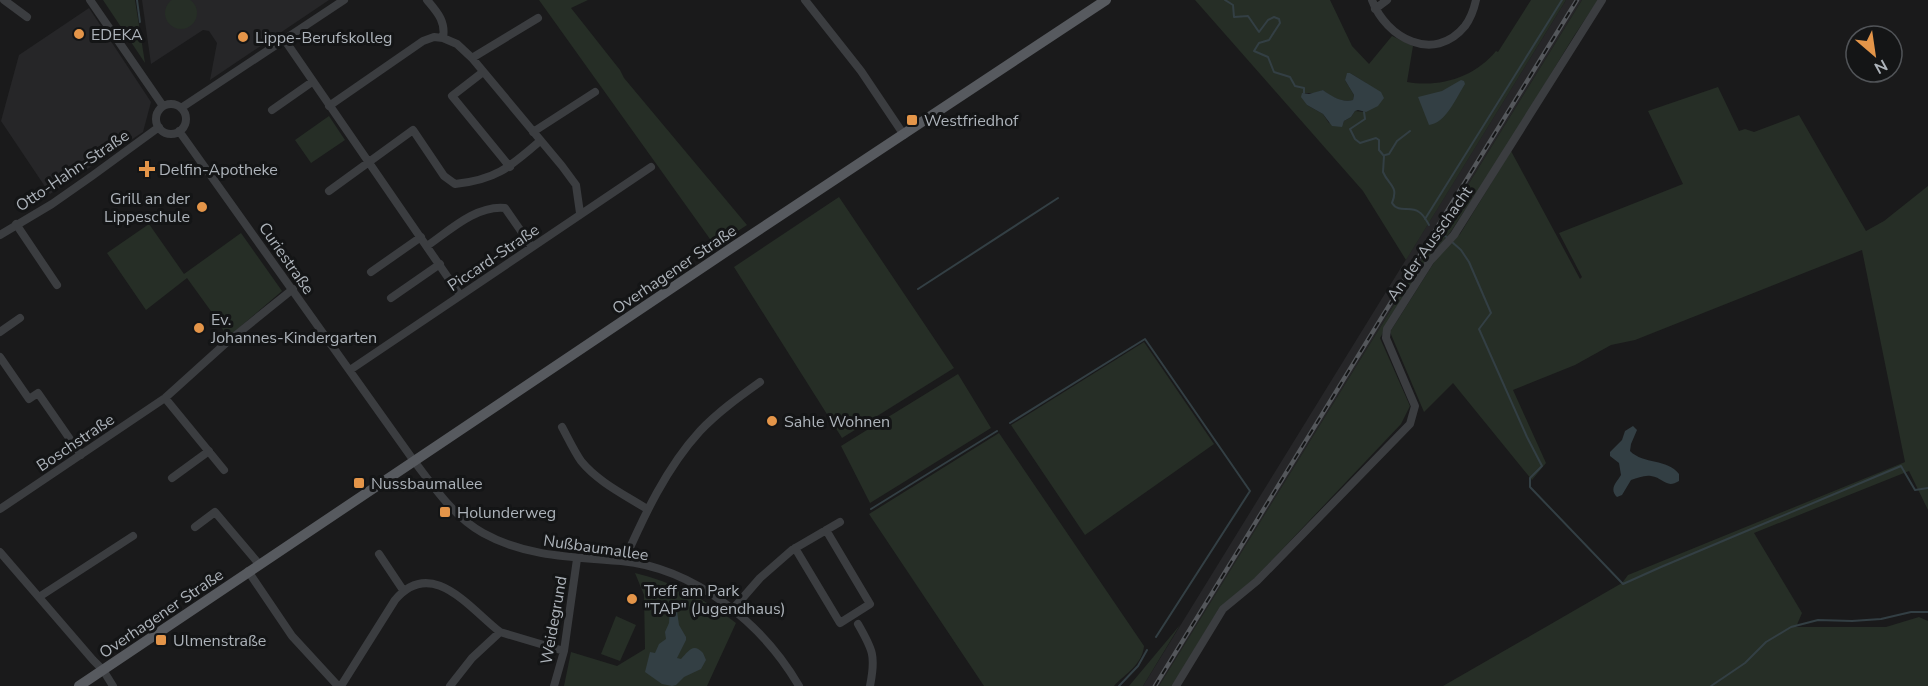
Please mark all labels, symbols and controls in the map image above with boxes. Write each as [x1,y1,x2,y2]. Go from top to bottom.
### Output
place label: EDEKA [91,24,143,46]
north arrow [1844,24,1904,84]
marker: EDEKA [72,27,86,41]
place label: Lippe-Berufskolleg [255,27,393,49]
marker: Lippe-Berufskolleg [236,30,250,44]
text: N [1870,54,1891,79]
place label: Westfriedhof [924,110,1019,132]
marker: Westfriedhof [905,113,919,127]
street label: Otto-Hahn-Straße [12,125,134,217]
place label: Delfin-Apotheke [159,159,278,181]
marker: Delfin-Apotheke [140,162,154,176]
street label: An der Ausschacht [1382,181,1478,305]
place label: Grill an der Lippeschule [104,188,190,228]
marker: Grill an der Lippeschule [195,200,209,214]
street label: Curiestraße [253,218,319,299]
street label: Piccard-Straße [443,219,544,297]
street label: Overhagener Straße [608,220,741,320]
place label: Ev. Johannes-Kindergarten [210,309,377,349]
marker: Ev. Johannes-Kindergarten [192,321,206,335]
street label: Boschstraße [32,409,119,477]
place label: Sahle Wohnen [784,411,890,433]
marker: Sahle Wohnen [765,414,779,428]
place label: Nussbaumallee [371,473,483,495]
marker: Nussbaumallee [352,476,366,490]
place label: Holunderweg [457,502,556,524]
marker: Holunderweg [438,505,452,519]
street label: Nußbaumallee [542,530,650,566]
street label: Overhagener Straße [95,564,228,664]
street label: Weidegrund [535,574,573,666]
place label: Treff am Park "TAP" (Jugendhaus) [644,580,786,620]
marker: Treff am Park "TAP" (Jugendhaus) [625,592,639,606]
place label: Ulmenstraße [173,630,266,652]
marker: Ulmenstraße [154,633,168,647]

